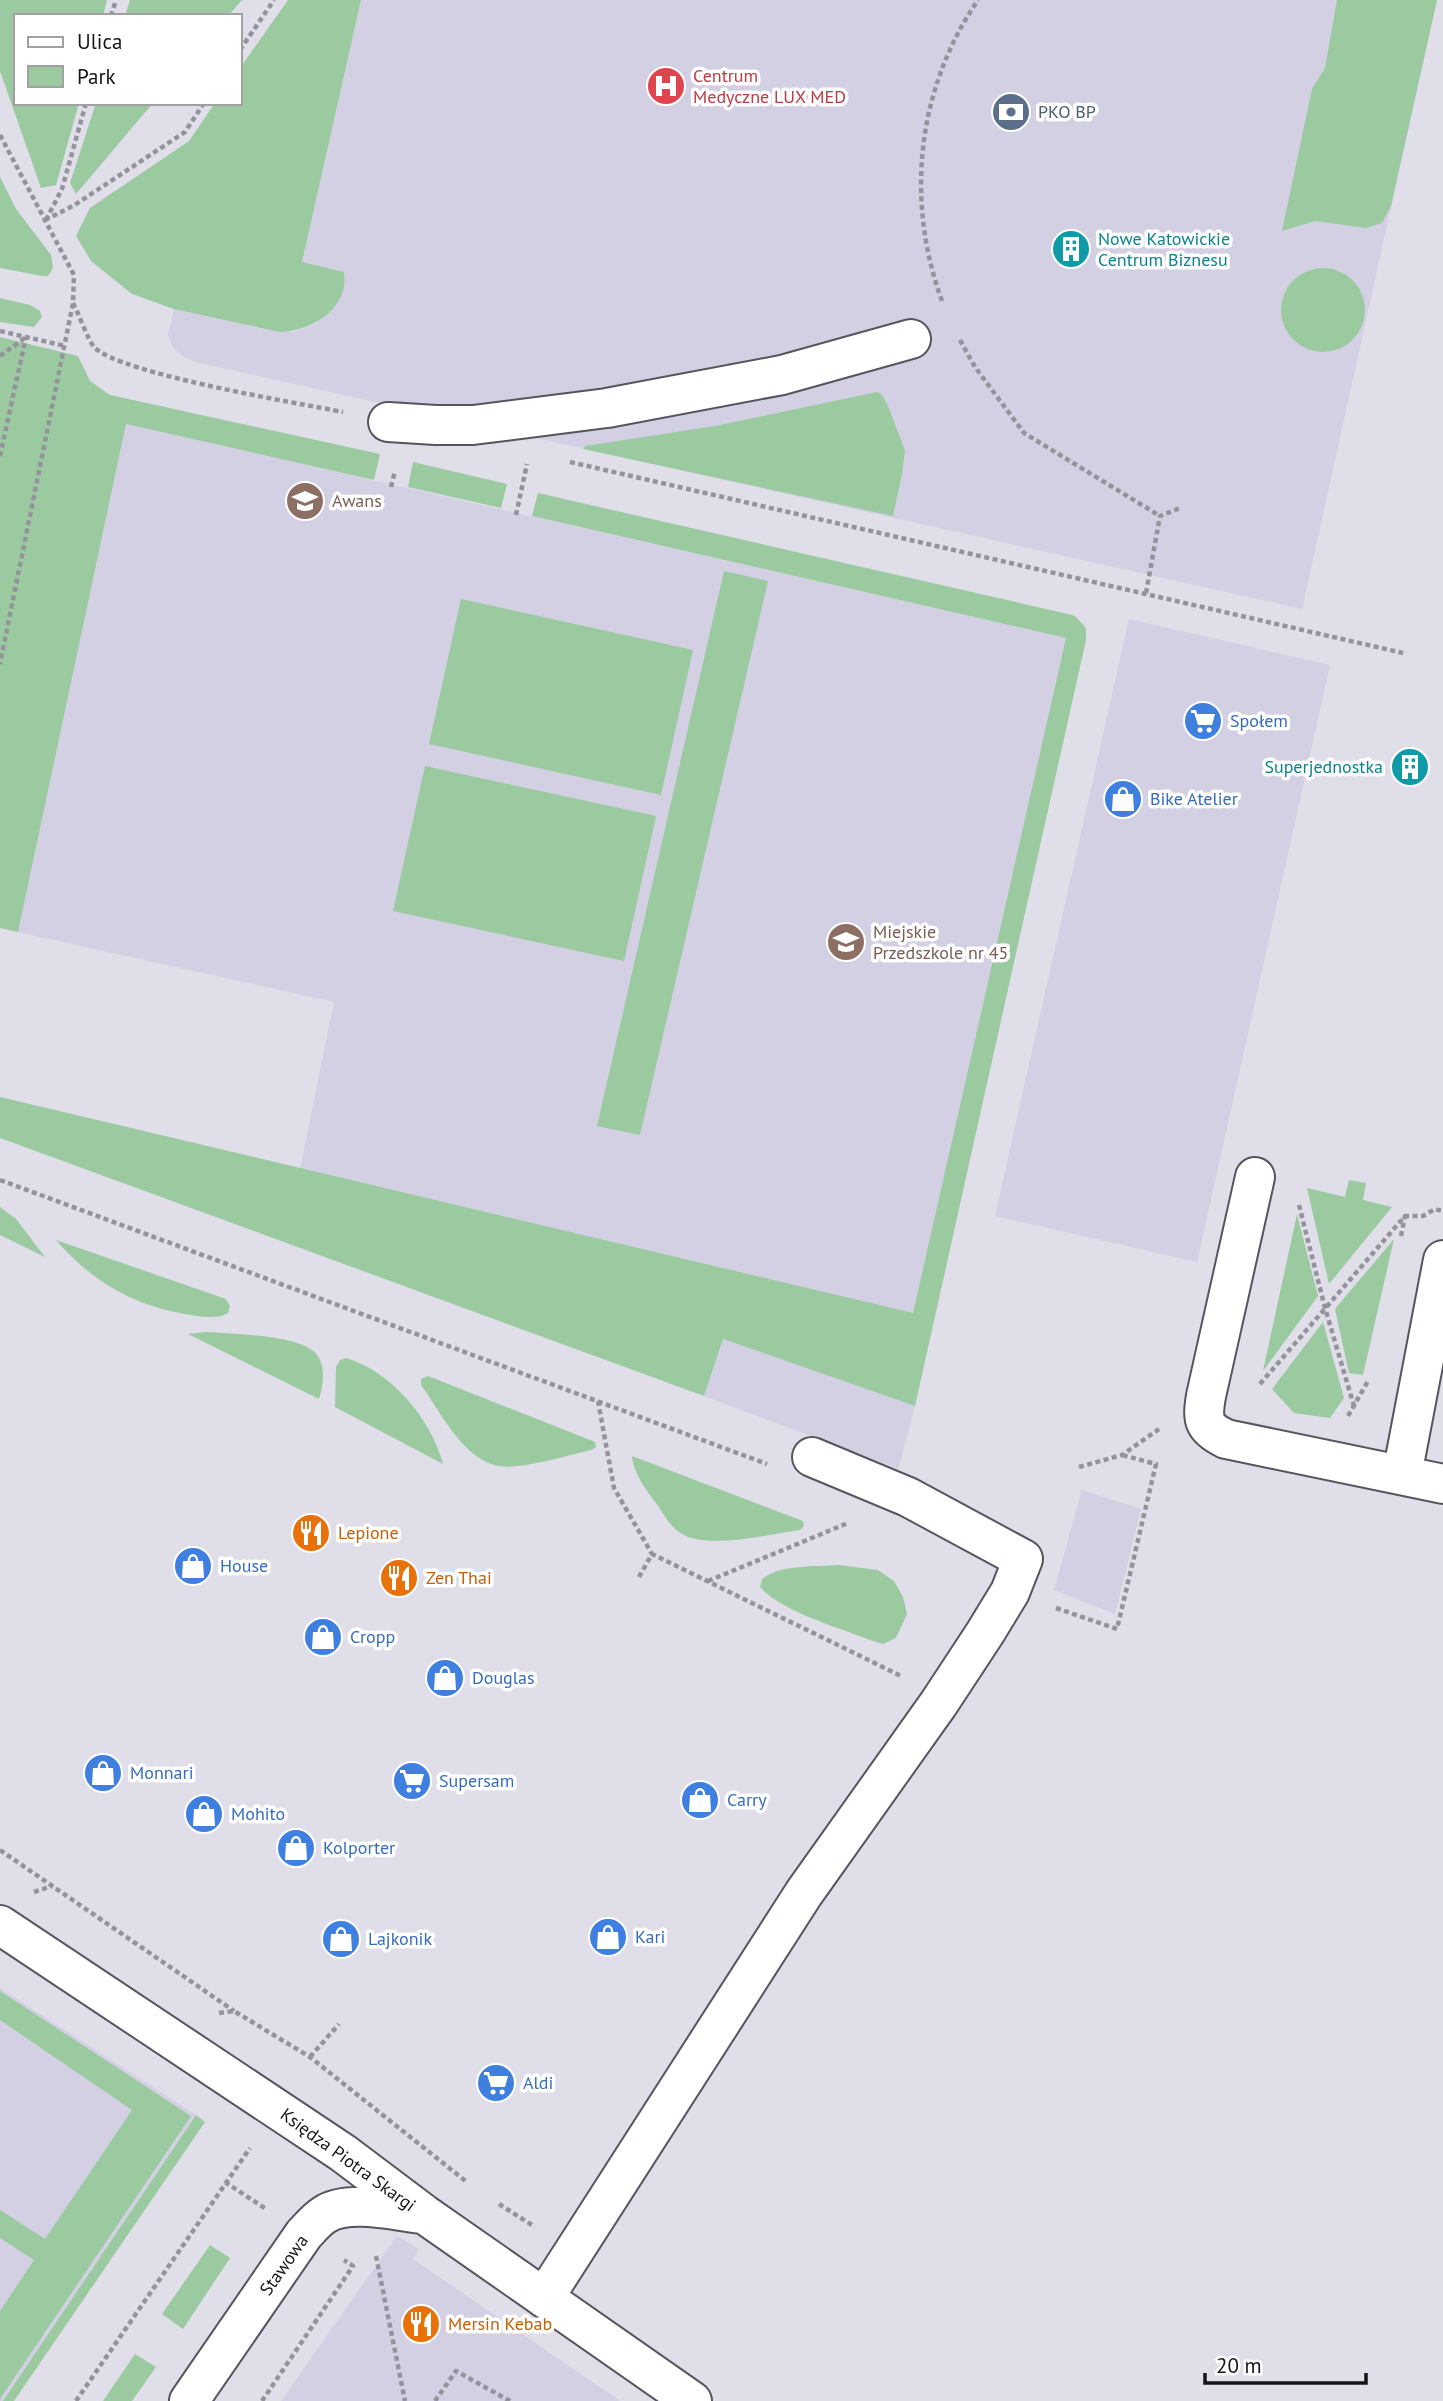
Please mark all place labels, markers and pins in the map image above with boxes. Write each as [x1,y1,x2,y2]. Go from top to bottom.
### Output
place label: Centrum Medyczne LUX MED [693,64,846,108]
hospital icon: Centrum Medyczne LUX MED [645,65,687,107]
bank icon: PKO BP [990,91,1032,133]
place label: PKO BP [1038,100,1096,123]
place label: Nowe Katowickie Centrum Biznesu [1098,227,1230,271]
building icon: Nowe Katowickie Centrum Biznesu [1050,228,1092,270]
school or university icon: Awans [284,480,326,522]
place label: Awans [332,489,382,512]
supermarket icon: Społem [1182,700,1224,742]
place label: Społem [1230,709,1288,732]
building icon: Superjednostka [1389,746,1431,788]
place label: Superjednostka [1264,755,1383,778]
shop icon: Bike Atelier [1102,778,1144,820]
place label: Bike Atelier [1150,787,1238,810]
place label: Miejskie Przedszkole nr 45 [873,920,1008,964]
school or university icon: Miejskie Przedszkole nr 45 [825,921,867,963]
restaurant icon: Lepione [290,1512,332,1554]
place label: Lepione [338,1521,399,1544]
shop icon: House [172,1545,214,1587]
place label: House [220,1554,268,1577]
restaurant icon: Zen Thai [378,1557,420,1599]
place label: Zen Thai [426,1566,492,1589]
shop icon: Cropp [302,1616,344,1658]
place label: Cropp [350,1625,395,1648]
shop icon: Douglas [424,1657,466,1699]
place label: Douglas [472,1666,535,1689]
shop icon: Monnari [82,1752,124,1794]
supermarket icon: Supersam [391,1760,433,1802]
place label: Monnari [130,1761,193,1784]
place label: Supersam [439,1769,514,1792]
shop icon: Carry [679,1779,721,1821]
place label: Carry [727,1788,767,1811]
shop icon: Mohito [183,1793,225,1835]
place label: Mohito [231,1802,285,1825]
shop icon: Kolporter [275,1827,317,1869]
place label: Kolporter [323,1836,395,1859]
shop icon: Kari [587,1916,629,1958]
shop icon: Lajkonik [320,1918,362,1960]
place label: Kari [635,1925,665,1948]
place label: Lajkonik [368,1927,432,1950]
supermarket icon: Aldi [475,2062,517,2104]
place label: Aldi [523,2071,553,2094]
restaurant icon: Mersin Kebab [400,2303,442,2345]
place label: Mersin Kebab [448,2312,552,2335]

